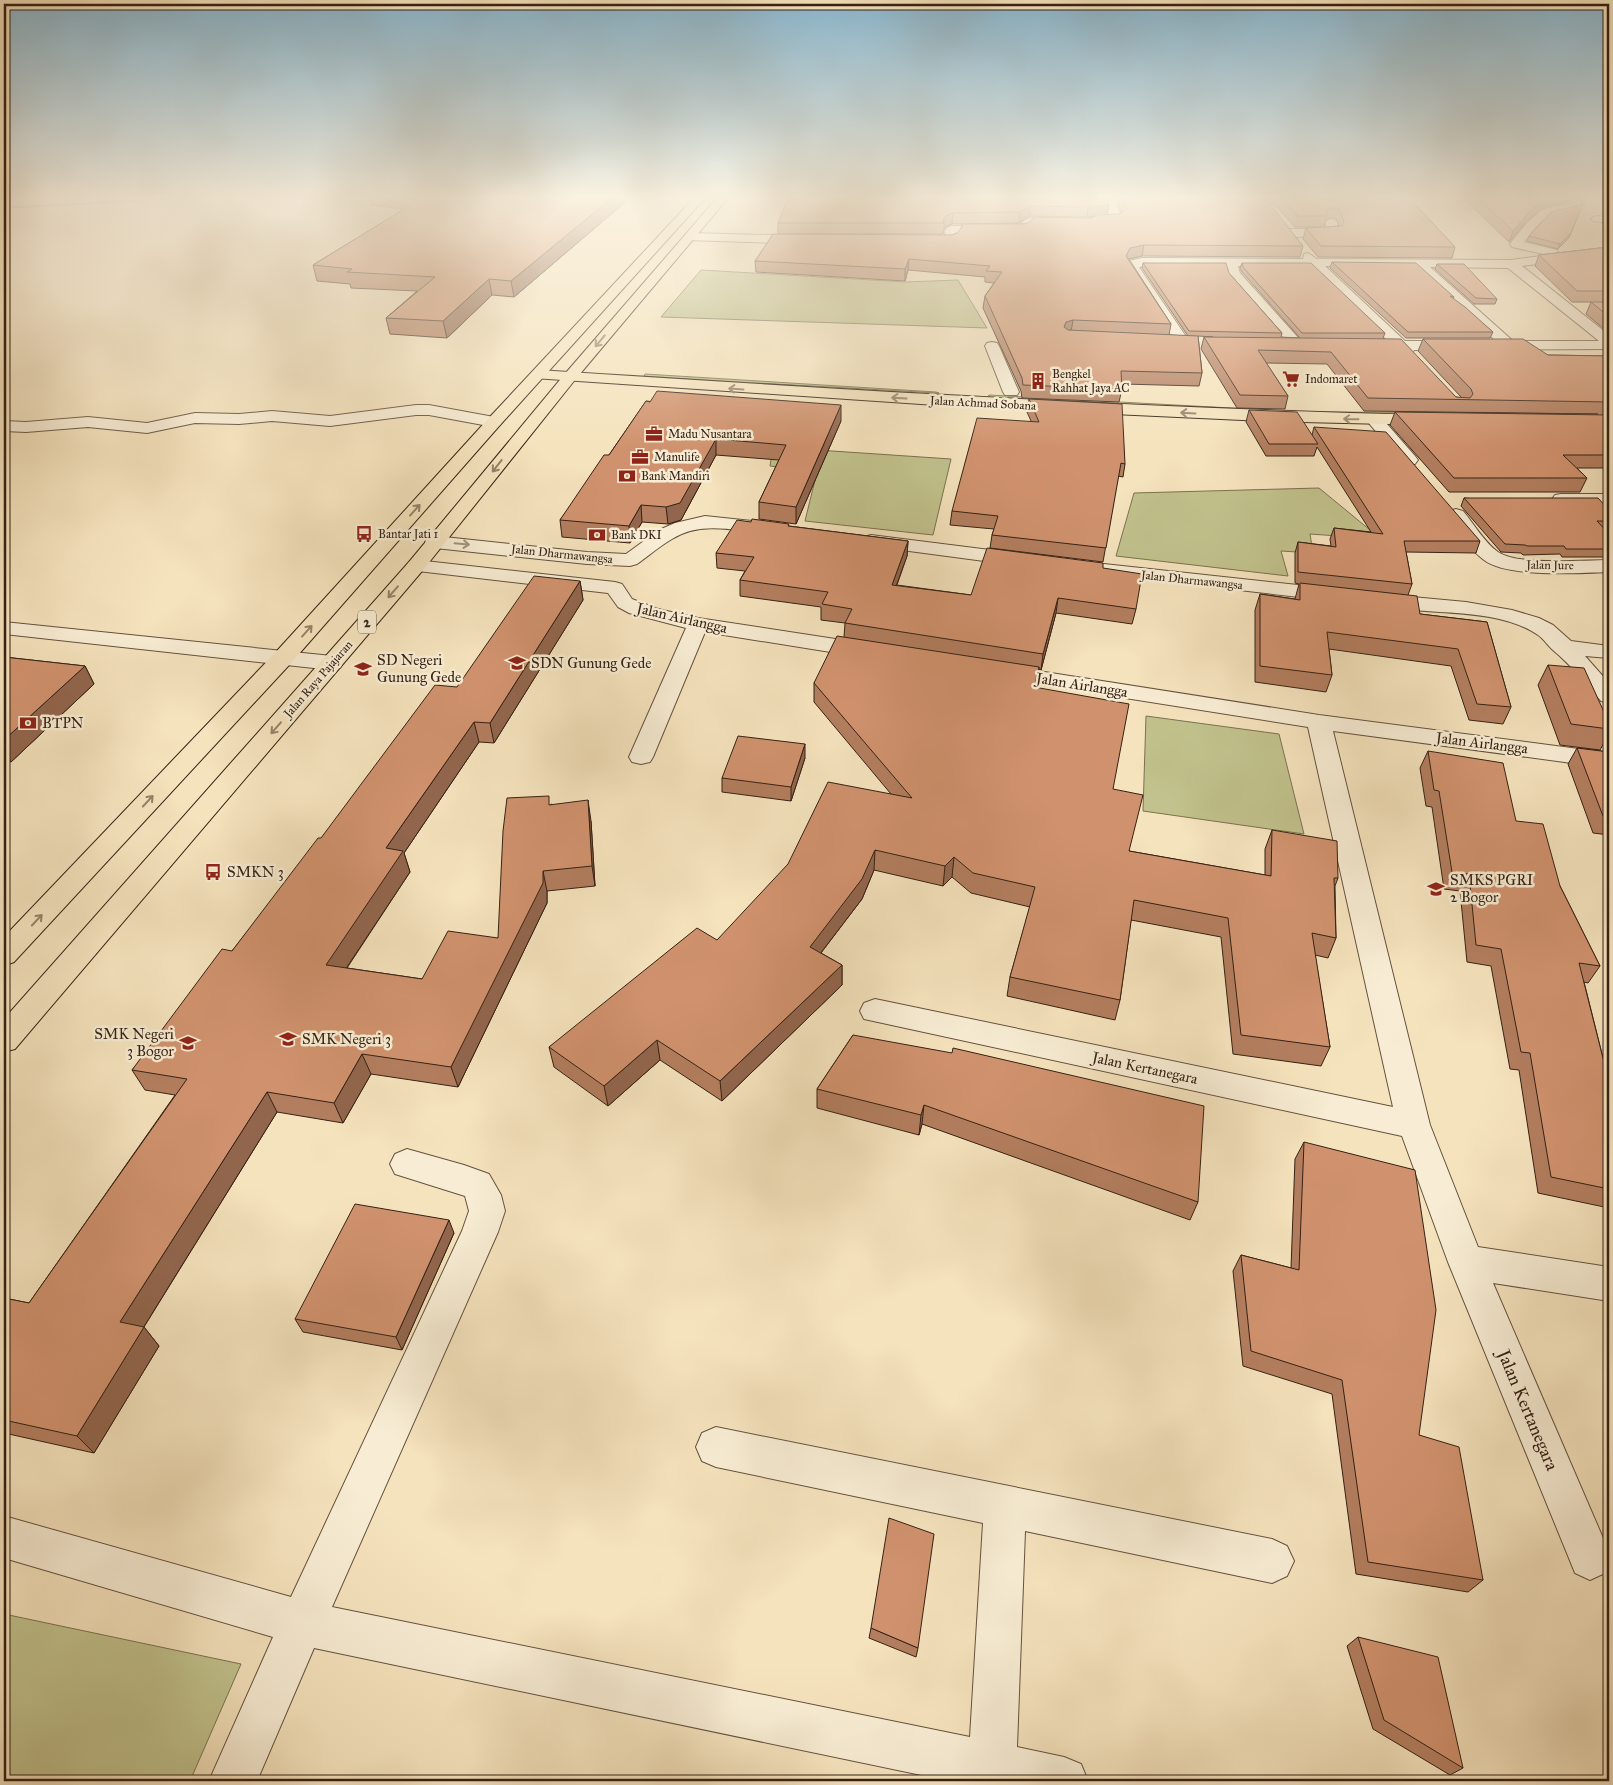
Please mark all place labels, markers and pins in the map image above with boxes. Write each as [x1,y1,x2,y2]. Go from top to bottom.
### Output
place label: Bengkel Rahhat Jaya AC [1052,367,1129,396]
supermarket icon: Indomaret [1281,369,1301,389]
building icon: Bengkel Rahhat Jaya AC [1028,371,1048,391]
place label: Indomaret [1305,372,1358,386]
office icon: Madu Nusantara [644,424,664,444]
place label: Madu Nusantara [668,427,753,441]
office icon: Manulife [630,447,650,467]
place label: Manulife [654,450,700,464]
bank icon: Bank Mandiri [617,466,637,486]
place label: Bank Mandiri [641,469,710,483]
bus stop icon: Bantar Jati 1 [354,524,374,544]
bank icon: Bank DKI [587,525,607,545]
place label: Bantar Jati 1 [378,527,439,542]
place label: Bank DKI [611,528,662,542]
place label: SD Negeri Gunung Gede [377,651,461,686]
school or university icon: SDN Gunung Gede [507,653,527,673]
place label: SDN Gunung Gede [531,654,652,672]
school or university icon: SD Negeri Gunung Gede [353,659,373,679]
bank icon: BTPN [18,713,38,733]
place label: BTPN [42,714,84,732]
bus stop icon: SMKN 3 [203,862,223,882]
place label: SMKN 3 [227,863,284,881]
place label: SMKS PGRI 2 Bogor [1450,871,1533,906]
school or university icon: SMKS PGRI 2 Bogor [1426,879,1446,899]
place label: SMK Negeri 3 Bogor [94,1025,174,1060]
school or university icon: SMK Negeri 3 [278,1029,298,1049]
place label: SMK Negeri 3 [302,1030,391,1048]
school or university icon: SMK Negeri 3 Bogor [178,1033,198,1053]

